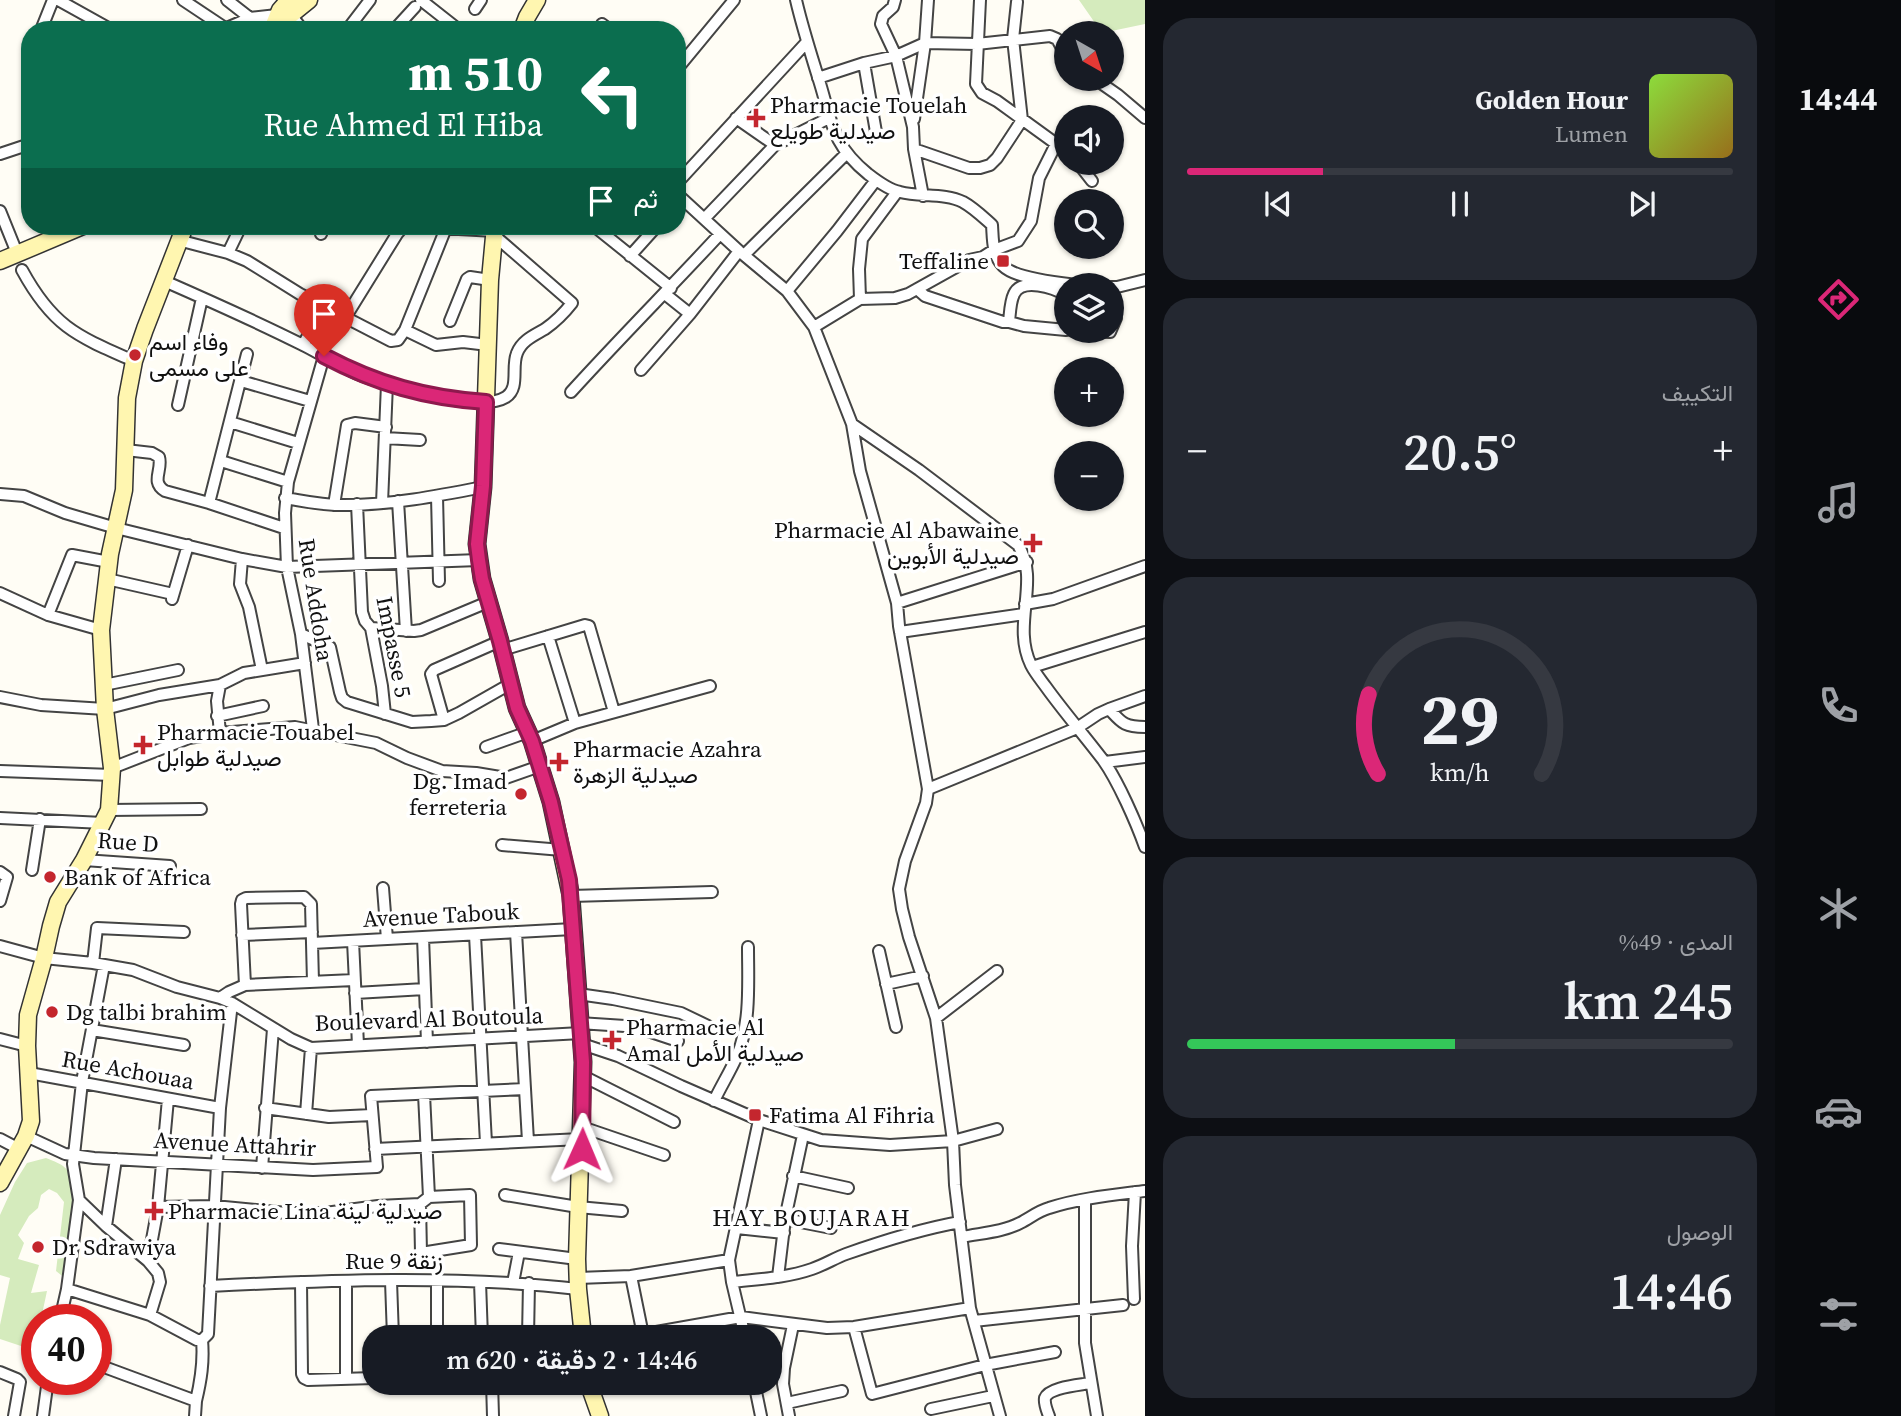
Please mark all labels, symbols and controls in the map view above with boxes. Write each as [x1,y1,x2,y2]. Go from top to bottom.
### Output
north arrow [1054,21,1124,91]
map controls [1054,21,1124,511]
text: 510 m [408,39,543,106]
icon: left [567,49,658,140]
text: 14:44 [1799,77,1878,121]
text: Golden Hour [1475,82,1628,118]
place label: Pharmacie Touelah صيدلية طويلع [770,89,968,147]
text: Rue Ahmed El Hiba [263,103,543,147]
button: sound [1054,105,1124,175]
marker: Pharmacie Touelah صيدلية طويلع [748,110,764,126]
text: Lumen [1555,118,1628,150]
text: ثم [634,181,658,217]
icon: arrive [582,182,620,220]
icon: previous [1259,185,1297,223]
icon: pause [1441,185,1479,223]
icon: next [1623,185,1661,223]
button: search [1054,189,1124,259]
place label: Teffaline [899,245,989,277]
marker: Teffaline [995,253,1011,269]
button: layers [1054,273,1124,343]
icon: directions [1814,275,1863,324]
pin [294,284,354,356]
icon: arrive [305,295,343,333]
place label: وفاء اسم على مسمى [149,326,249,384]
marker: وفاء اسم على مسمى [127,347,143,363]
button: + [1054,357,1124,427]
text: التكييف [1662,377,1733,409]
text: 20.5° [1403,416,1517,487]
text: − [1187,425,1207,477]
text: + [1713,425,1733,477]
button: − [1054,441,1124,511]
icon: music [1814,478,1863,527]
place label: Pharmacie Al Abawaine صيدلية الأبوين [774,514,1019,572]
marker: Pharmacie Al Abawaine صيدلية الأبوين [1025,535,1041,551]
street label: Rue Addoha [291,536,342,664]
street label: Impasse 5 [369,594,419,700]
text: 29 [1421,669,1499,768]
icon: phone [1814,681,1863,730]
place label: Pharmacie Touabel صيدلية طوابل [157,716,354,774]
place label: Pharmacie Azahra صيدلية الزهرة [573,733,762,791]
marker: Pharmacie Touabel صيدلية طوابل [135,737,151,753]
marker: Pharmacie Azahra صيدلية الزهرة [551,754,567,770]
text: km/h [1430,755,1490,789]
place label: Dg. Imad ferreteria [409,765,507,823]
marker: Dg. Imad ferreteria [513,786,529,802]
street label: Rue D [96,824,160,860]
place label: Bank of Africa [64,861,211,893]
marker: Bank of Africa [42,869,58,885]
icon: climate [1814,884,1863,933]
street label: Avenue Tabouk [362,895,521,935]
text: المدى · 49% [1619,926,1733,958]
text: 245 km [1564,965,1733,1036]
place label: Dg talbi brahim [66,996,227,1028]
street label: Boulevard Al Boutoula [314,999,544,1039]
marker: Dg talbi brahim [44,1004,60,1020]
place label: Pharmacie Al Amal صيدلية الأمل [626,1011,804,1069]
marker: Pharmacie Al Amal صيدلية الأمل [604,1032,620,1048]
street label: Rue Achouaa [59,1043,197,1097]
icon: car [1814,1087,1863,1136]
place label: Fatima Al Fihria [769,1099,935,1131]
marker: Fatima Al Fihria [747,1107,763,1123]
position arrow [545,1112,619,1186]
street label: Avenue Attahrir [153,1124,317,1164]
place label: Pharmacie Lina صيدلية لينة [168,1195,443,1227]
district label: HAY BOUJARAH [712,1201,912,1234]
marker: Pharmacie Lina صيدلية لينة [146,1203,162,1219]
text: الوصول [1667,1216,1733,1248]
place label: Dr Sdrawiya [52,1231,176,1263]
marker: Dr Sdrawiya [30,1239,46,1255]
street label: Rue 9 زنقة [345,1245,443,1277]
text: 14:46 [1609,1255,1733,1326]
icon: filters [1814,1290,1863,1339]
speed limit sign: 40 [21,1304,112,1395]
text: 14:46 · 2 دقيقة · 620 m [446,1342,698,1378]

